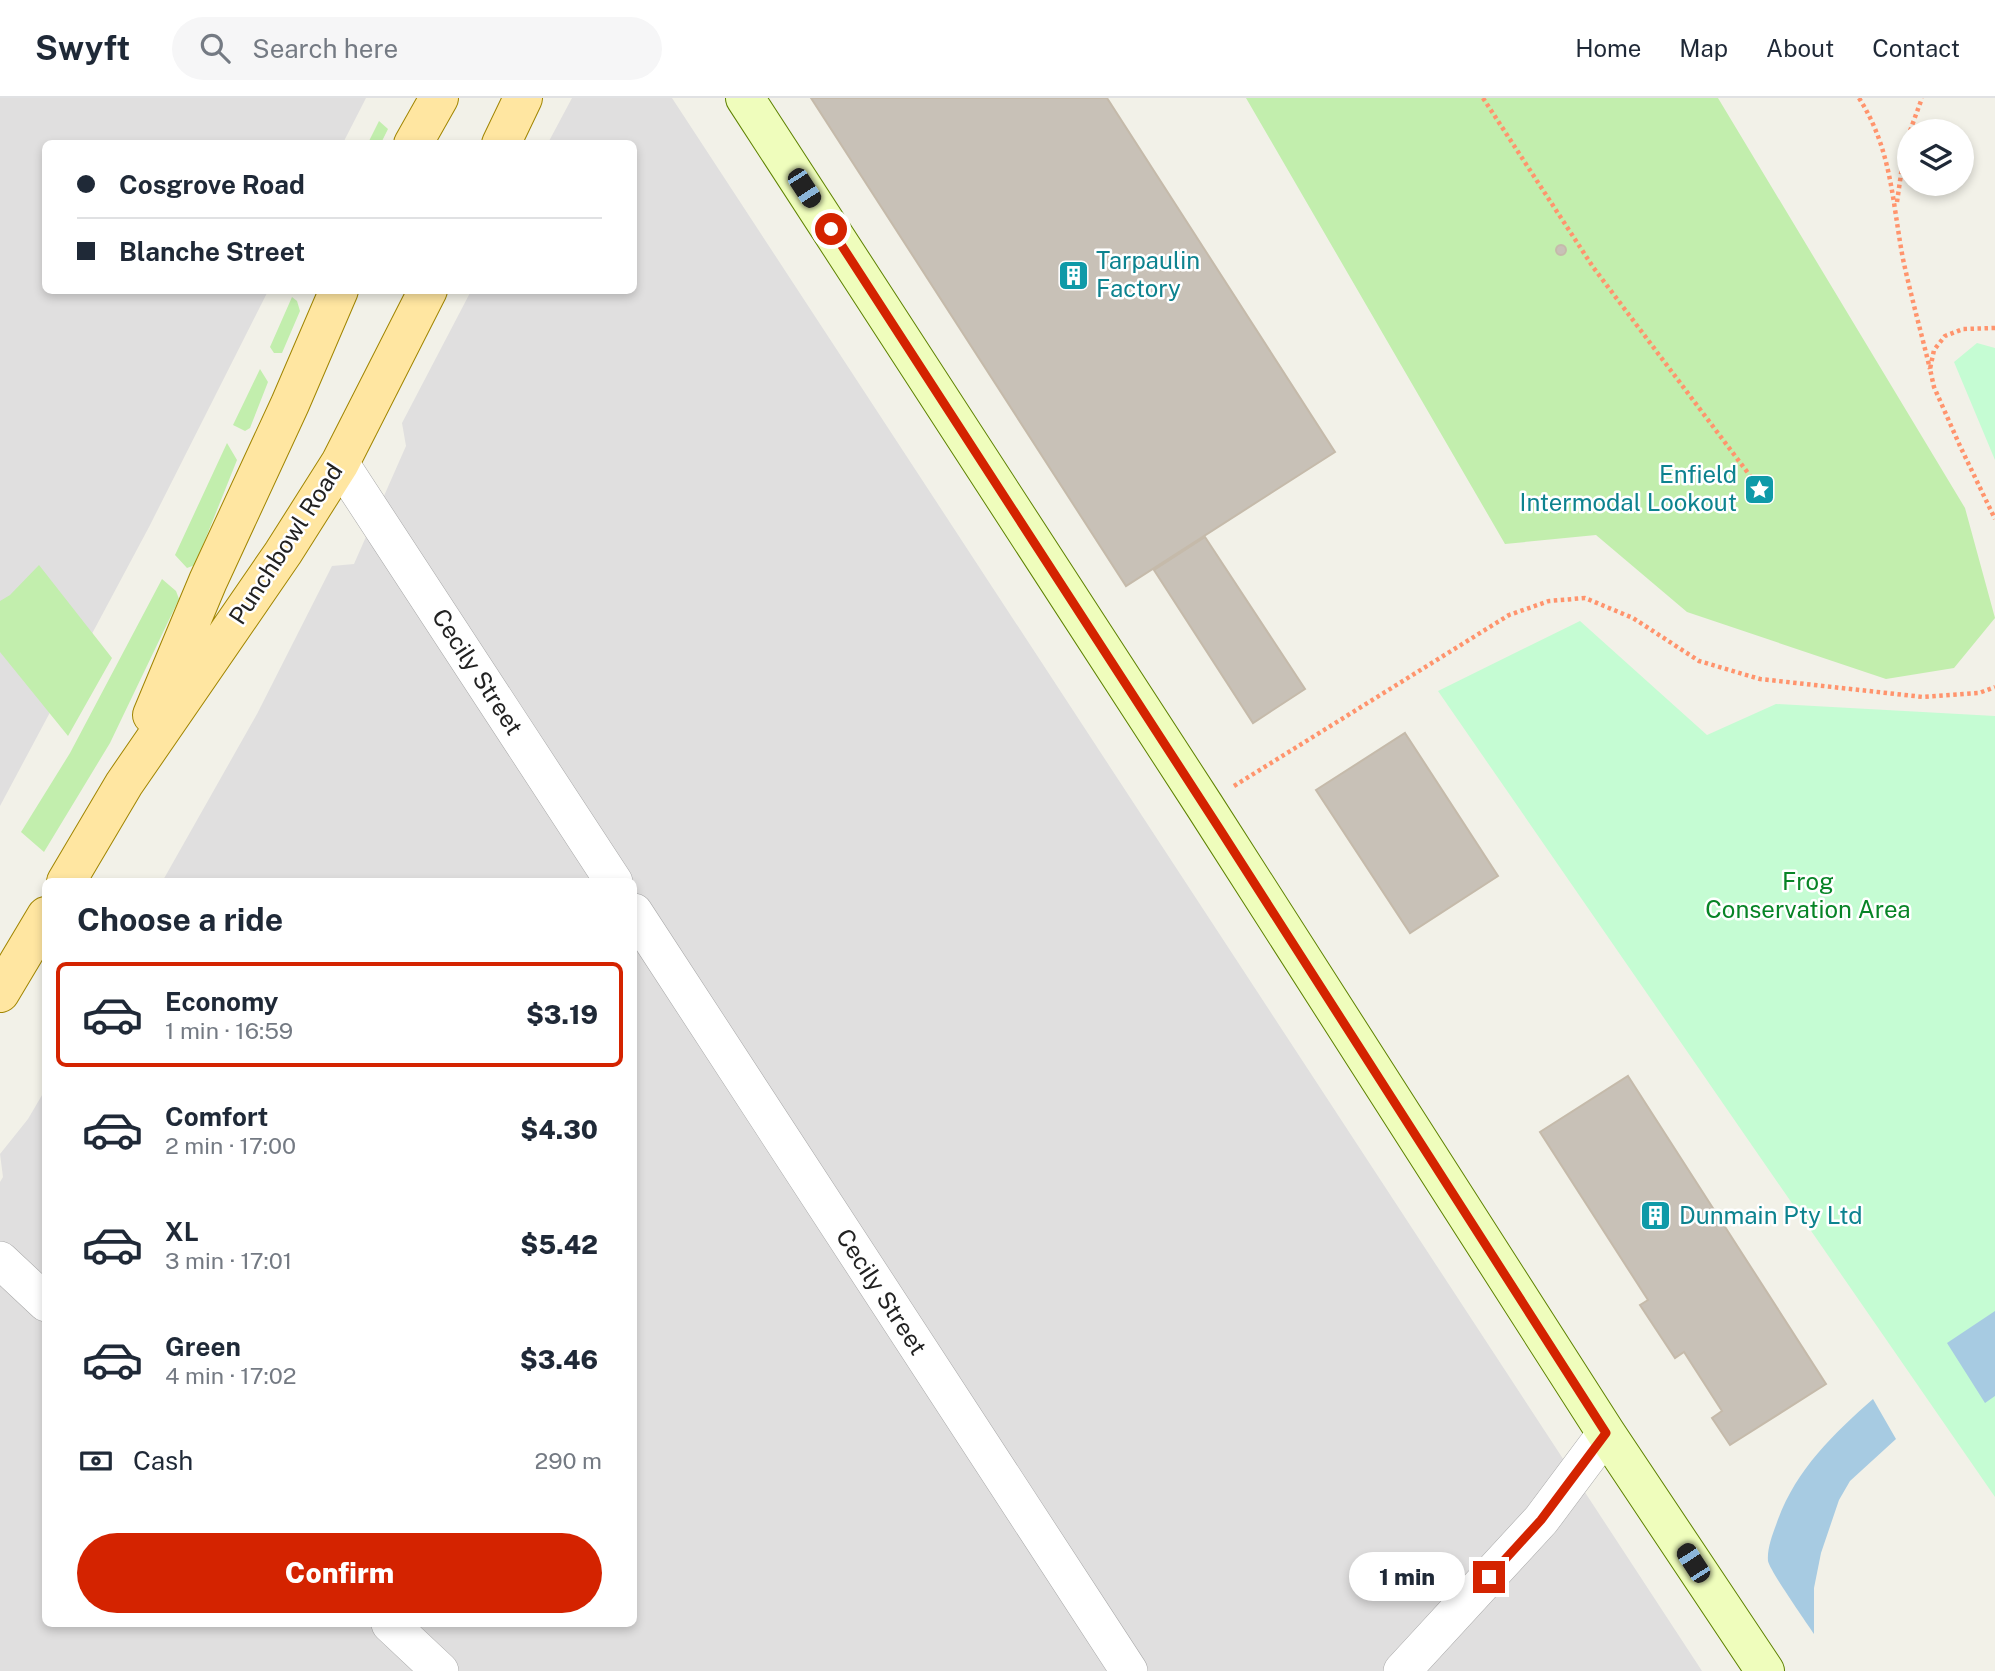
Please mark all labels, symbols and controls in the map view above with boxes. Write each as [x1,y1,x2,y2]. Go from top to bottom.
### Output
search box [172,17,662,80]
text: Swyft [35,29,130,67]
icon: search [196,29,234,67]
text: Search here [252,33,398,64]
text: Home [1575,34,1641,62]
text: Map [1679,34,1728,62]
text: About [1766,34,1834,62]
text: Contact [1872,34,1960,62]
map controls [1897,119,1974,196]
button: layers [1897,119,1974,196]
car [784,165,825,211]
text: Cosgrove Road [119,169,305,200]
route start [815,213,847,245]
text: Blanche Street [119,236,305,267]
place label: Tarpaulin Factory [1096,246,1200,302]
building icon: Tarpaulin Factory [1056,258,1090,292]
street label: Punchbowl Road [223,458,348,629]
place label: Enfield Intermodal Lookout [1520,460,1737,516]
place icon: Enfield Intermodal Lookout [1743,472,1777,506]
street label: Cecily Street [427,603,529,740]
park label: Frog Conservation Area [1705,867,1911,923]
text: Choose a ride [77,901,283,938]
icon: car [81,983,144,1046]
text: Economy [165,986,278,1017]
text: $3.19 [526,999,598,1030]
text: 1 min · 16:59 [165,1017,293,1044]
icon: car [81,1098,144,1161]
text: Comfort [165,1101,268,1132]
text: $4.30 [520,1114,598,1145]
text: 2 min · 17:00 [165,1132,296,1159]
building icon: Dunmain Pty Ltd [1639,1199,1673,1233]
place label: Dunmain Pty Ltd [1679,1201,1863,1229]
icon: car [81,1213,144,1276]
text: XL [165,1216,199,1247]
street label: Cecily Street [831,1223,933,1360]
text: $5.42 [520,1229,598,1260]
text: 3 min · 17:01 [165,1247,292,1274]
icon: car [81,1328,144,1391]
text: Green [165,1331,241,1362]
text: $3.46 [520,1344,598,1375]
text: 4 min · 17:02 [165,1362,297,1389]
icon: cash [77,1442,115,1480]
text: Cash [133,1445,193,1476]
text: 290 m [535,1447,602,1474]
button: Confirm [77,1533,602,1613]
car [1673,1540,1714,1586]
callout: 1 min [1349,1552,1464,1602]
route end [1473,1561,1505,1593]
text: 1 min [1379,1563,1435,1590]

